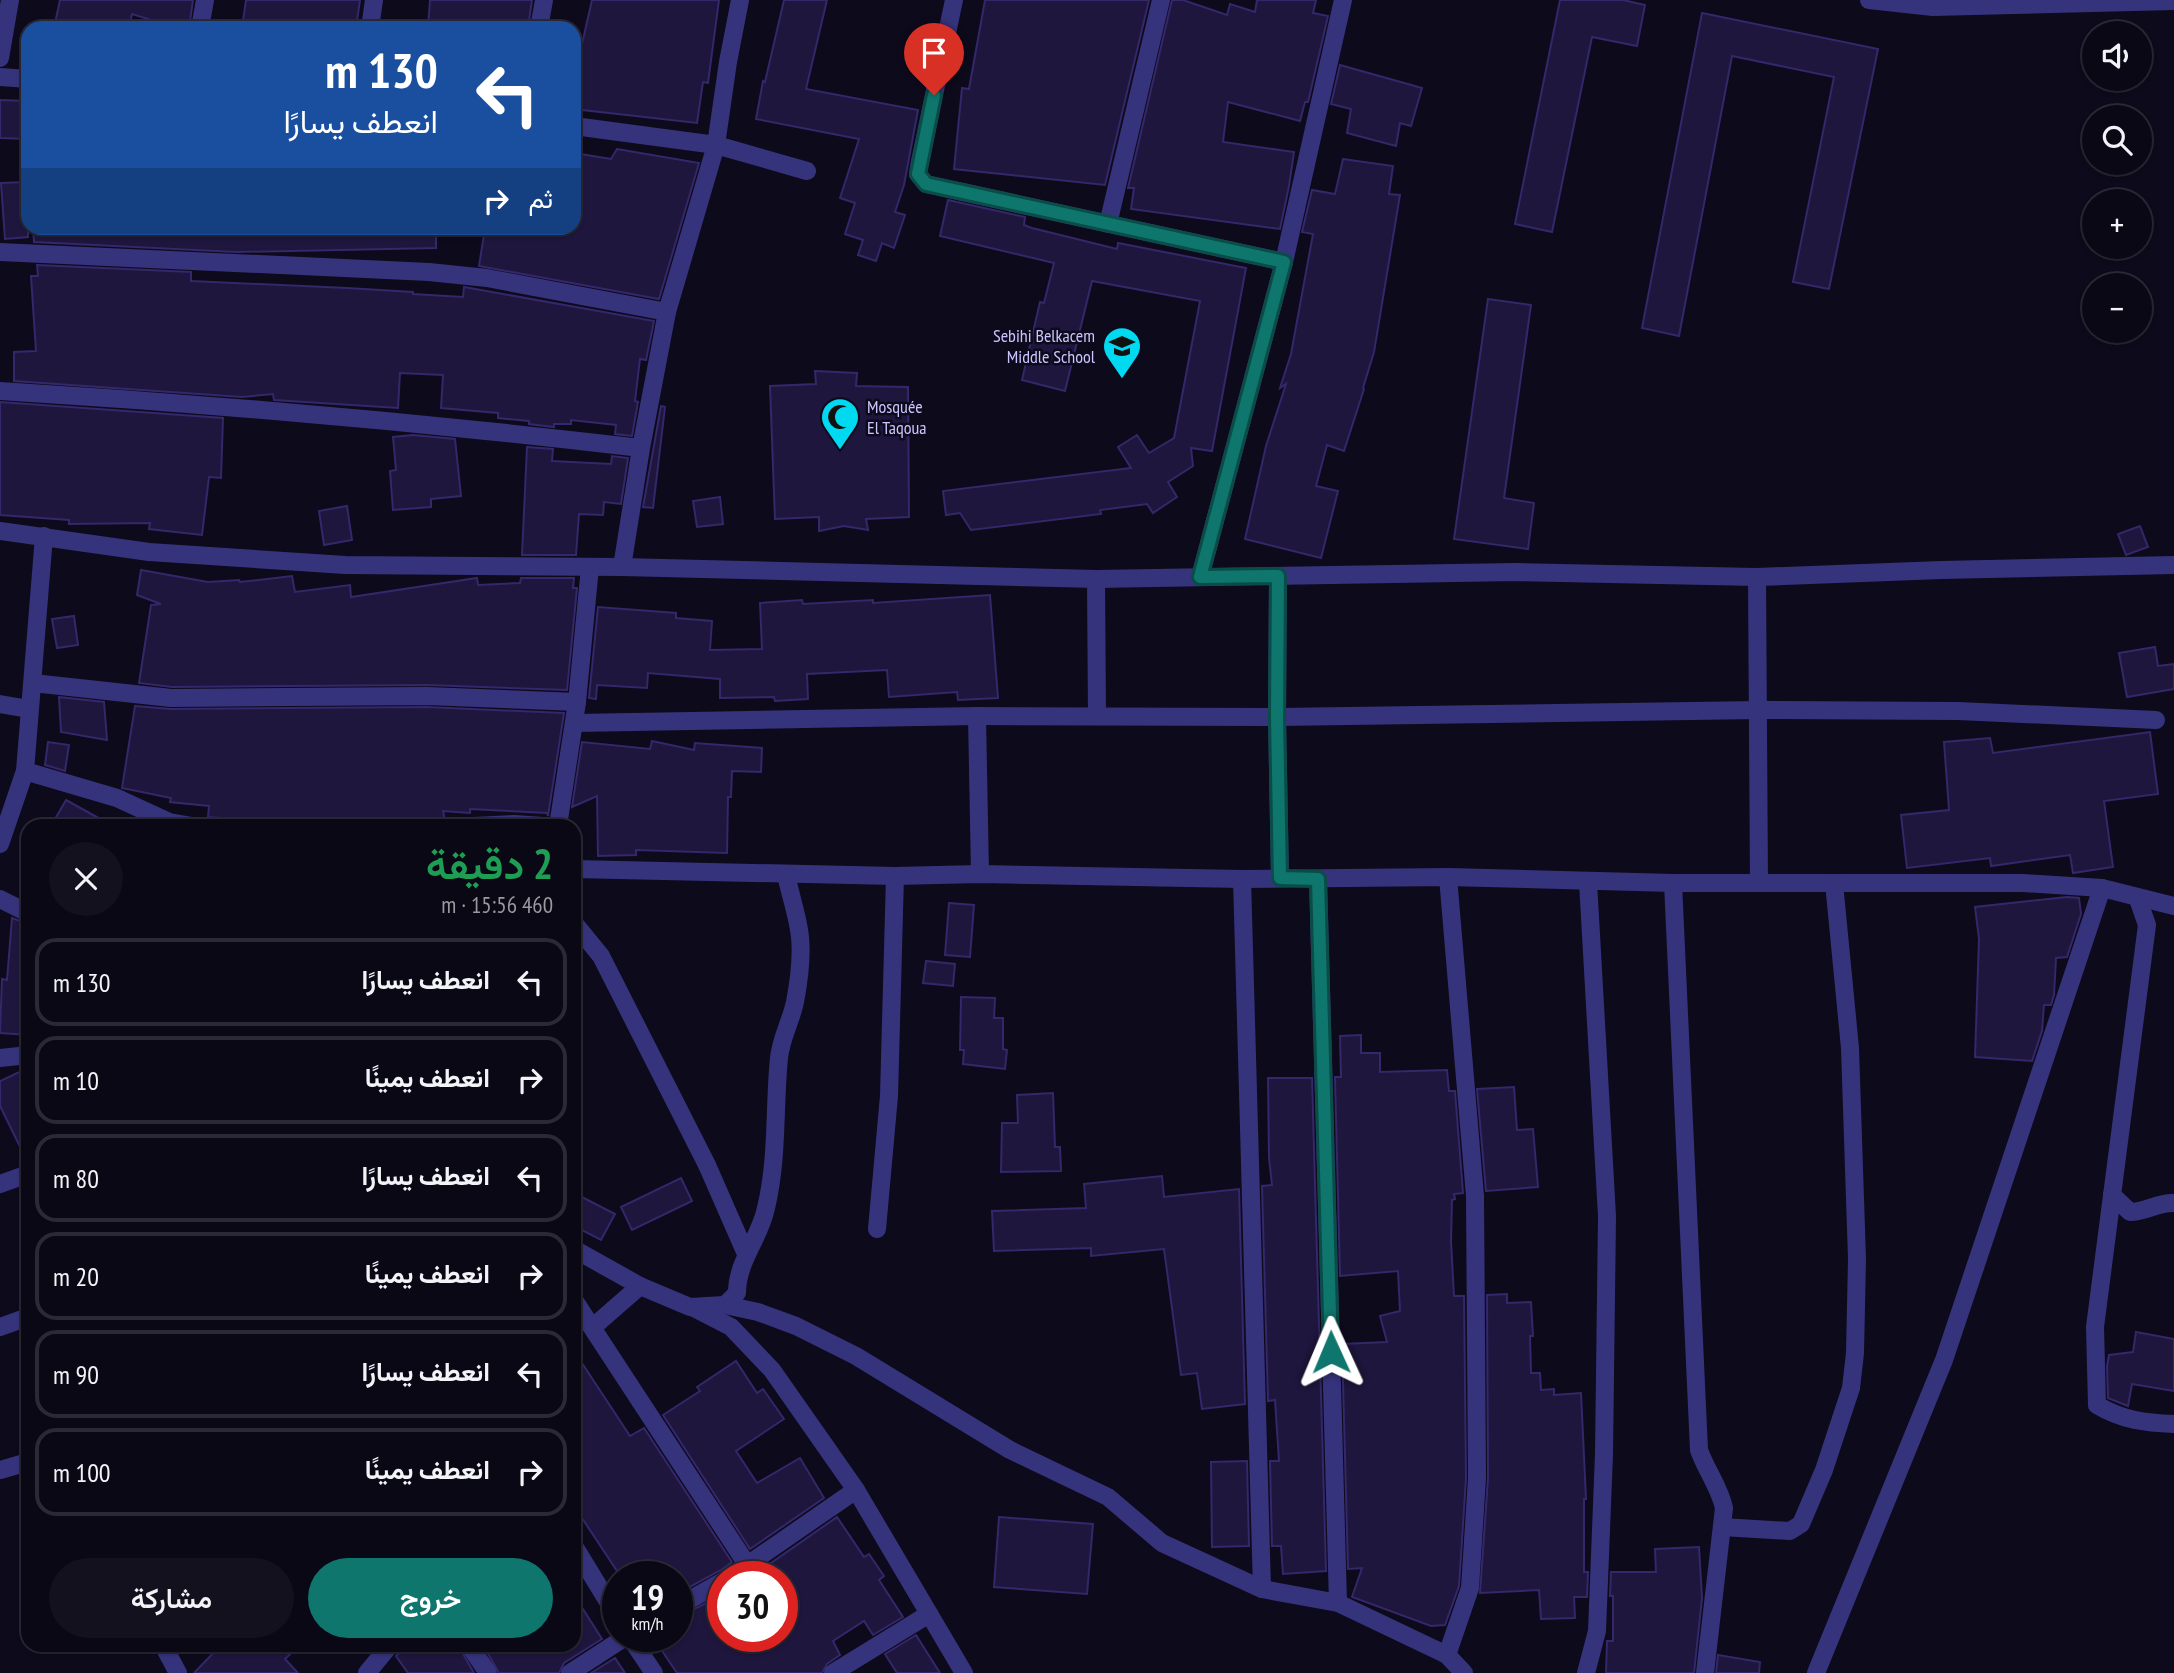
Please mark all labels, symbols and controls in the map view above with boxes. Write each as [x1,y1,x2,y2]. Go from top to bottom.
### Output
map controls [2082,21,2152,343]
button: sound [2082,21,2152,91]
pin [904,23,964,95]
icon: arrive [915,34,953,72]
text: 130 m [325,38,438,102]
icon: left [462,49,553,140]
text: انعطف يسارًا [283,100,438,142]
button: search [2082,105,2152,175]
icon: right [477,182,515,220]
text: ثم [529,182,553,215]
button: + [2082,189,2152,259]
button: − [2082,273,2152,343]
place label: Sebihi Belkacem Middle School [993,324,1096,368]
school or university icon: Sebihi Belkacem Middle School [1101,325,1143,380]
place label: Mosquée El Taqoua [867,395,927,439]
mosque icon: Mosquée El Taqoua [819,396,861,451]
text: 2 دقيقة [426,836,553,891]
button: close [49,842,123,916]
text: 460 m · 15:56 [441,890,553,919]
text: انعطف يسارًا [362,963,490,996]
icon: left [511,963,549,1001]
text: 130 m [53,966,111,999]
text: انعطف يمينًا [365,1061,490,1094]
icon: right [511,1061,549,1099]
text: 10 m [53,1064,99,1097]
text: انعطف يسارًا [362,1159,490,1192]
icon: left [511,1159,549,1197]
text: 80 m [53,1162,99,1195]
text: انعطف يمينًا [365,1257,490,1290]
icon: right [511,1257,549,1295]
text: 20 m [53,1260,99,1293]
position arrow [1294,1315,1368,1389]
text: انعطف يسارًا [362,1355,490,1388]
icon: left [511,1355,549,1393]
text: 90 m [53,1358,99,1391]
text: انعطف يمينًا [365,1453,490,1486]
icon: right [511,1453,549,1491]
text: 100 m [53,1456,111,1489]
button: مشاركة [49,1558,294,1638]
button: خروج [308,1558,553,1638]
speed limit sign: 30 [707,1561,798,1652]
text: 19 [631,1574,664,1620]
text: km/h [632,1612,663,1635]

